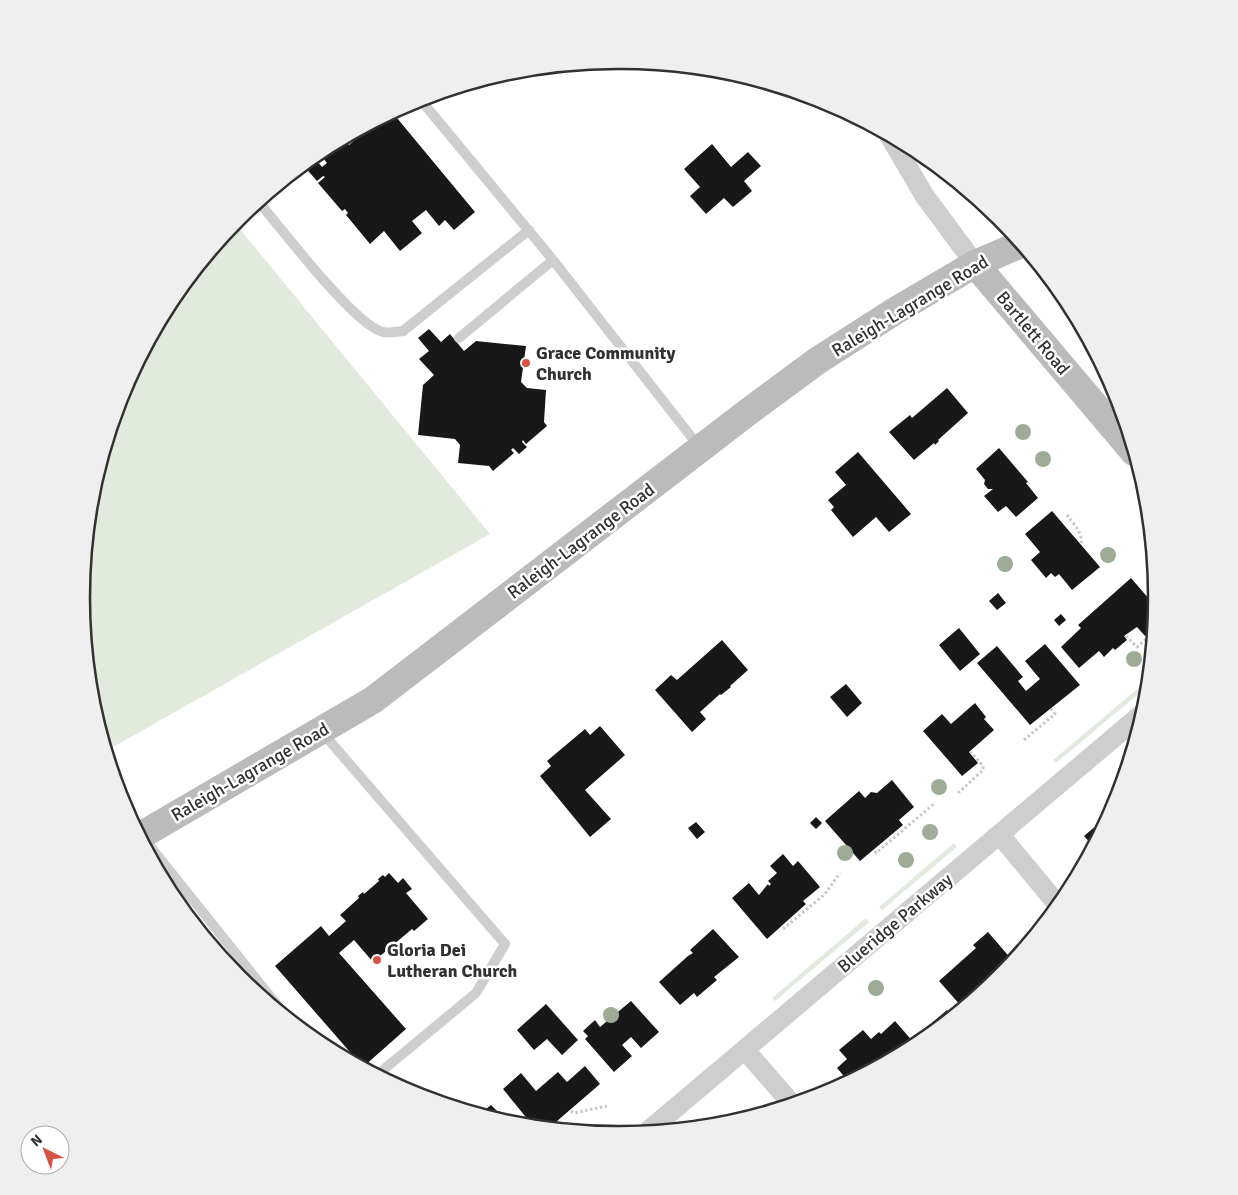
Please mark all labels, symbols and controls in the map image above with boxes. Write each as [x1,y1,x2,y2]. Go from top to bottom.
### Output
street label: Raleigh-Lagrange Road [828,251,992,361]
street label: Bartlett Road [992,287,1074,379]
place label: Grace Community Church [536,342,676,385]
marker: Grace Community Church [520,357,532,369]
street label: Raleigh-Lagrange Road [503,478,659,604]
street label: Raleigh-Lagrange Road [167,718,333,826]
street label: Blueridge Parkway [833,868,957,977]
place label: Gloria Dei Lutheran Church [387,939,518,982]
marker: Gloria Dei Lutheran Church [371,954,383,966]
north arrow [20,1125,70,1175]
text: N [27,1131,46,1150]

